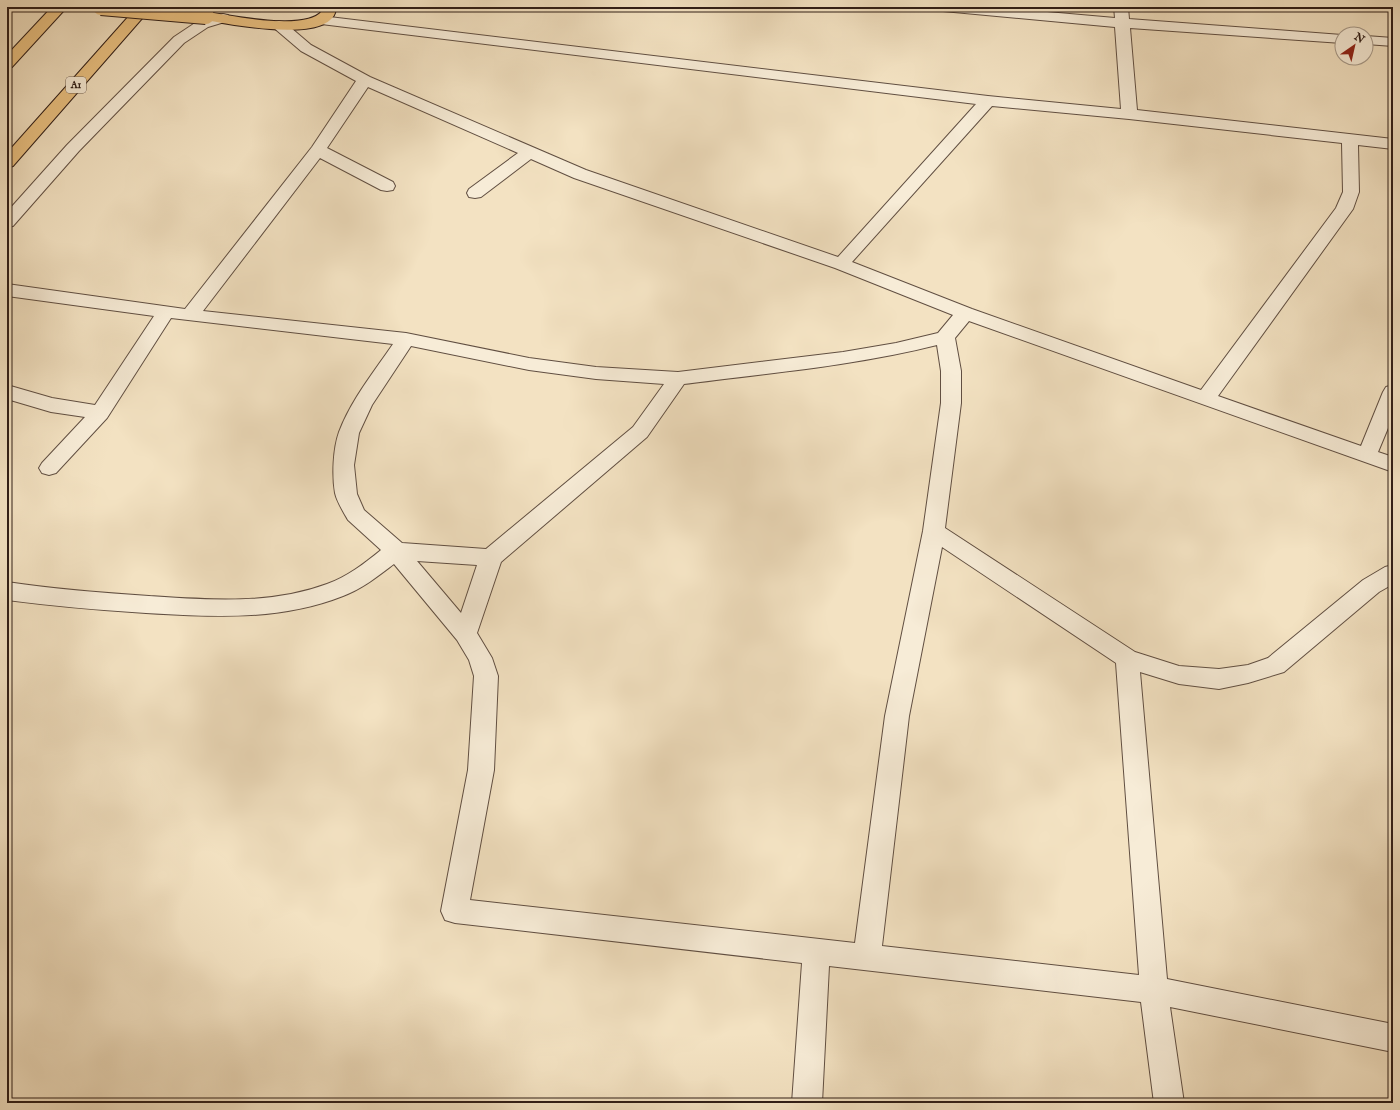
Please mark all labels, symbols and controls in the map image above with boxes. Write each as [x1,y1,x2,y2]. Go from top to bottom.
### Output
north arrow [1334,26,1374,66]
text: N [1350,30,1367,47]
road number: A1 [66,77,86,93]

